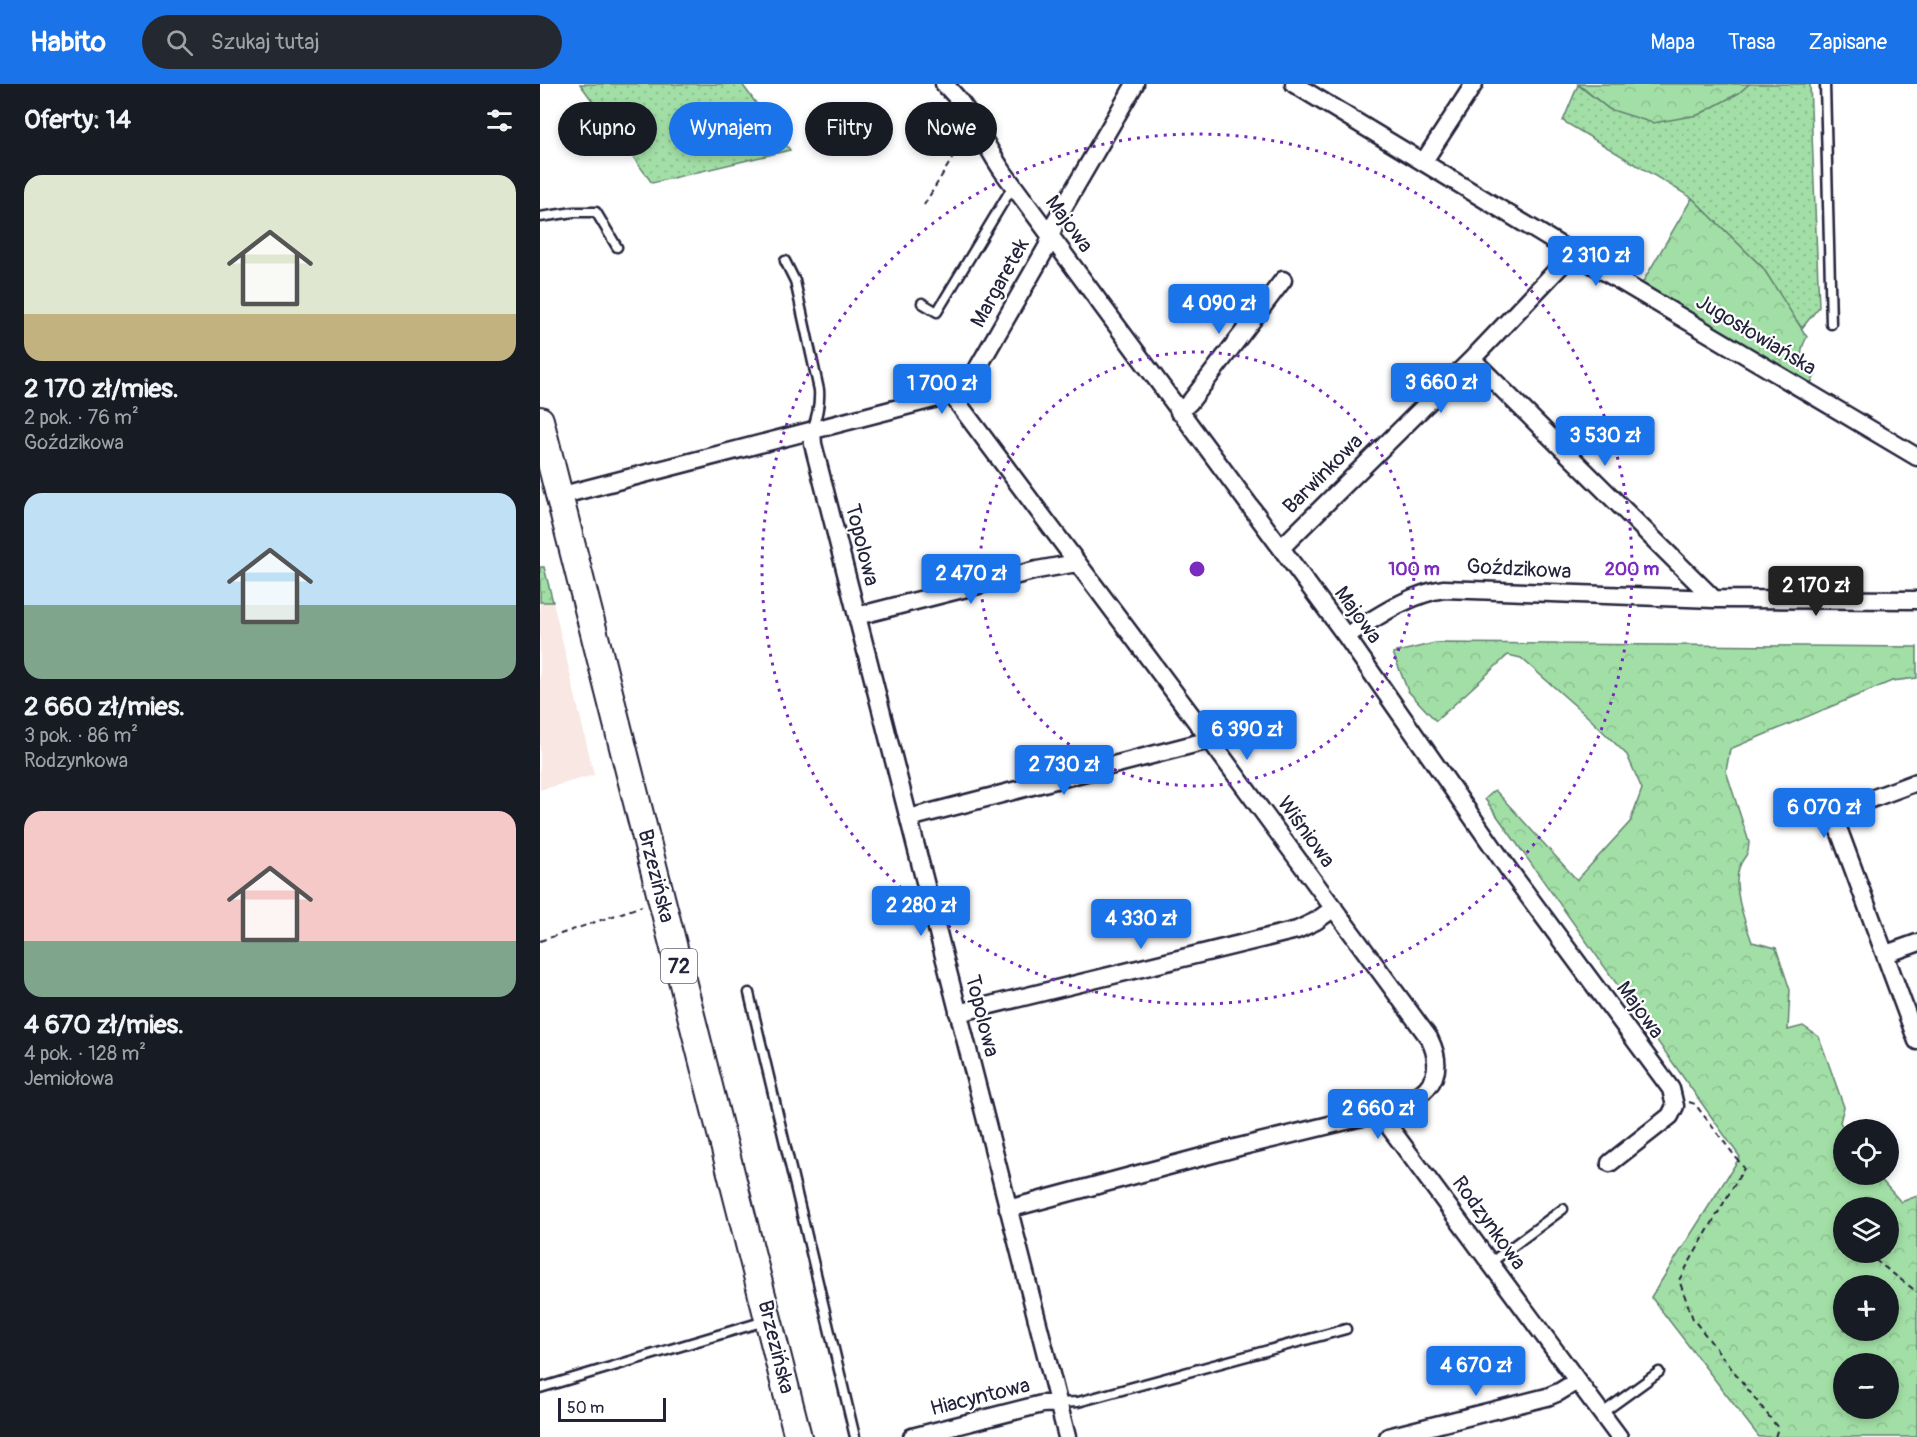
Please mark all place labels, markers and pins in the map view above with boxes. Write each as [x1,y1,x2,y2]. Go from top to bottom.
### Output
pin: 2 310 zł [1534,236,1658,287]
pin: 4 090 zł [1157,284,1281,335]
pin: 3 660 zł [1379,363,1503,414]
pin: 1 700 zł [880,364,1004,415]
pin: 3 530 zł [1543,416,1667,467]
pin: 2 470 zł [909,554,1033,605]
centre of rings [1187,559,1207,579]
pin: 2 170 zł [1754,566,1878,617]
pin: 6 390 zł [1185,710,1309,761]
pin: 2 730 zł [1002,745,1126,796]
pin: 6 070 zł [1762,788,1886,839]
pin: 2 280 zł [859,886,983,937]
pin: 4 330 zł [1079,899,1203,950]
pin: 2 660 zł [1316,1089,1440,1140]
pin: 4 670 zł [1414,1346,1538,1397]

